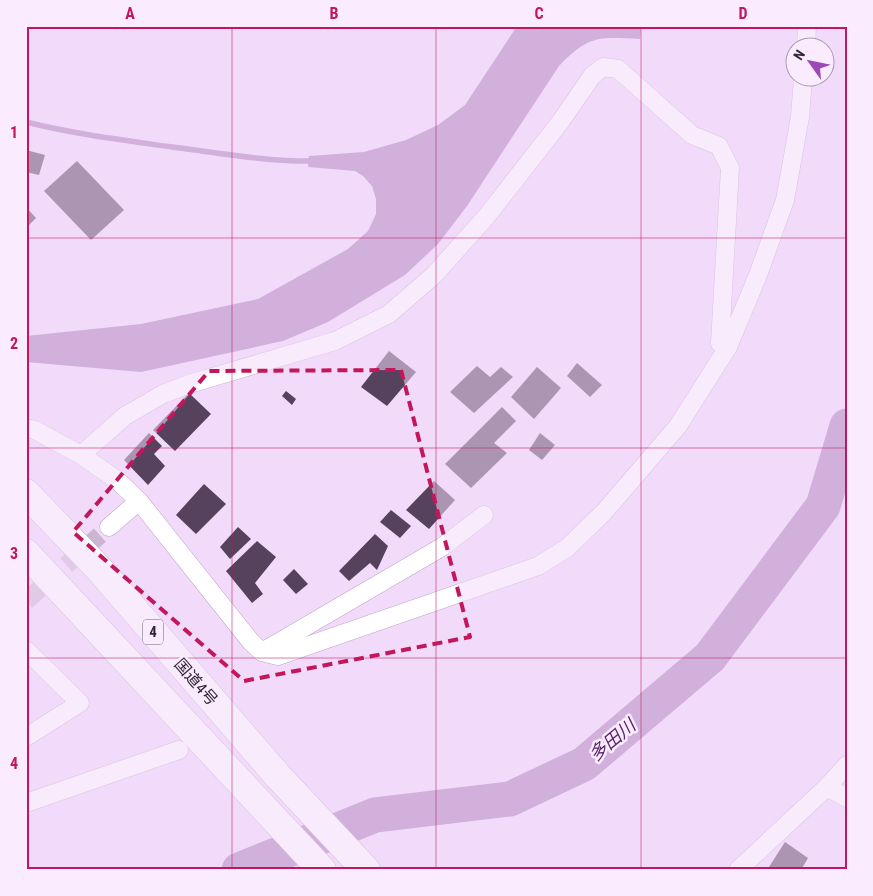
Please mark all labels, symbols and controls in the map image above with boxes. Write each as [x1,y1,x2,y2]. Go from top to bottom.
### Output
text: A [125,4,135,23]
text: B [330,4,339,23]
text: C [534,4,544,23]
text: D [738,4,748,23]
north arrow [786,38,836,88]
text: N [790,47,808,63]
text: 1 [10,123,18,142]
text: 2 [10,334,18,353]
text: 3 [10,544,18,563]
road number: 4 [143,620,163,644]
street label: 国道4号 [170,655,222,709]
water label: 多田川 [585,713,641,765]
text: 4 [10,754,18,773]

